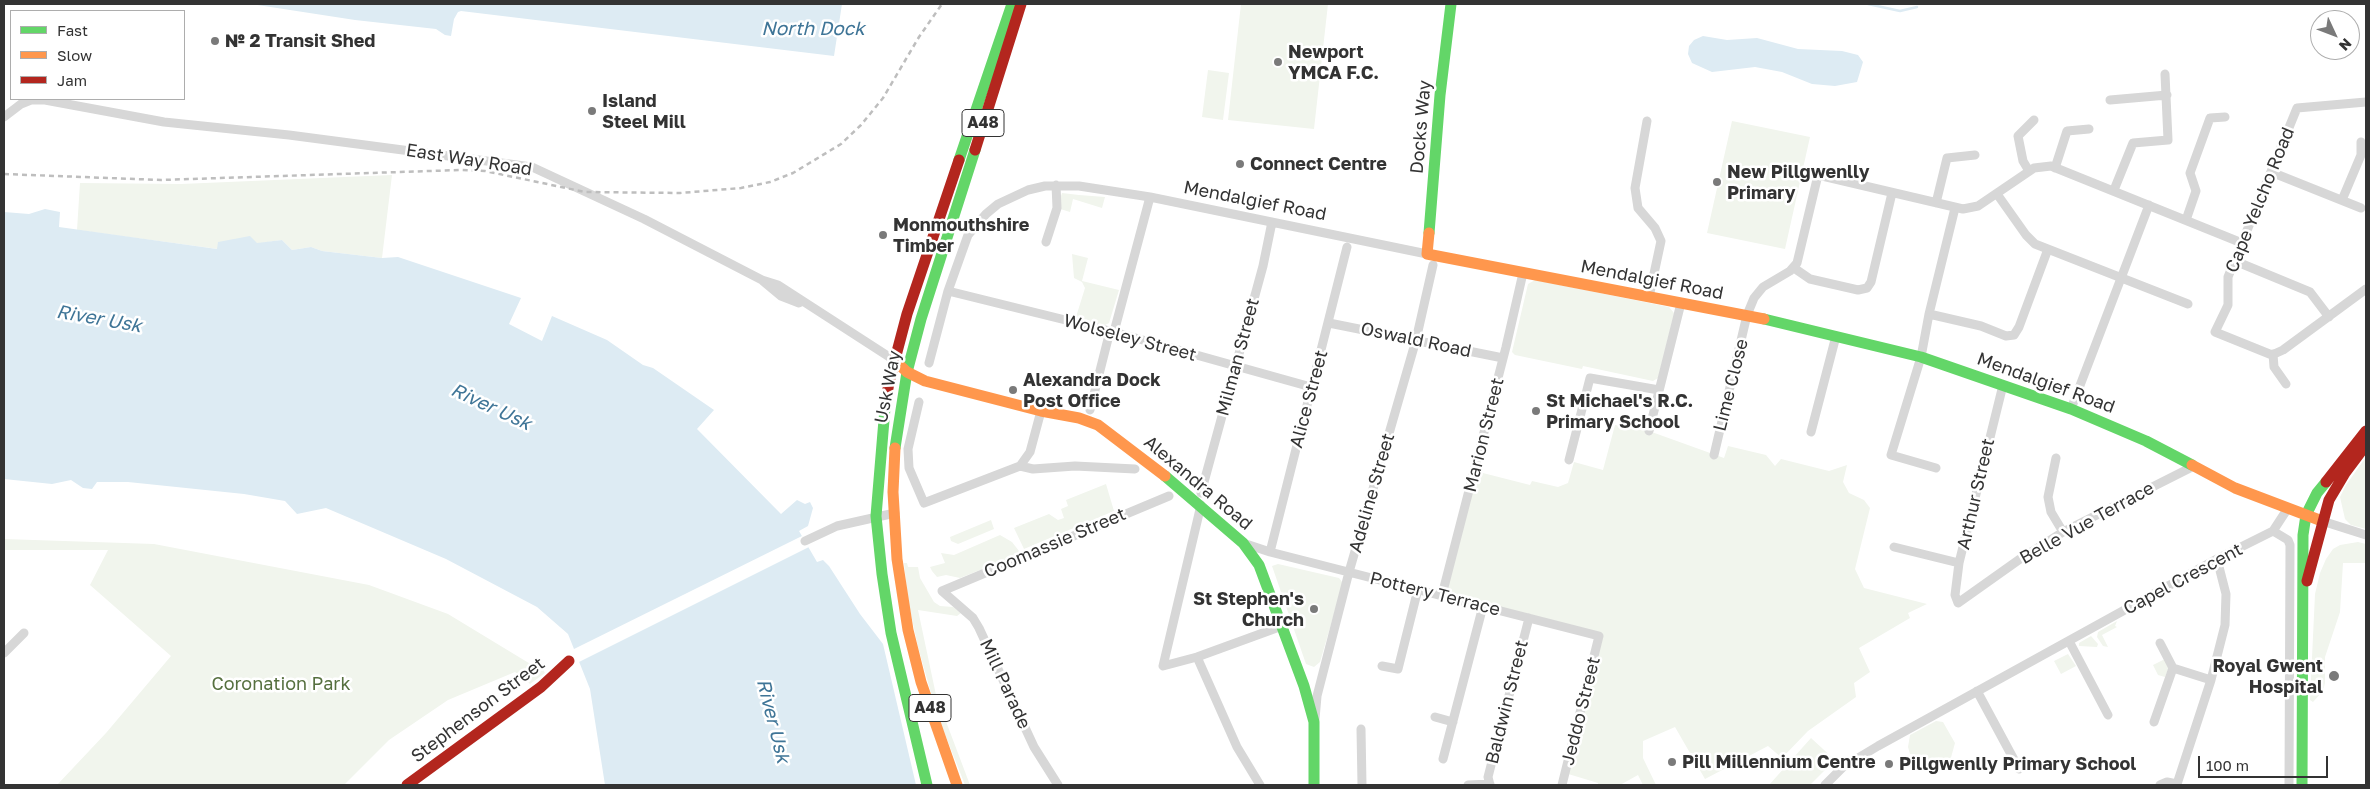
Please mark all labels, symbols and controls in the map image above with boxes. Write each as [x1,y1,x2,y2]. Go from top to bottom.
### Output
legend [10,10,185,100]
north arrow [2310,10,2360,60]
water label: North Dock [761,18,865,40]
text: Fast [57,21,88,39]
place label: № 2 Transit Shed [225,30,375,52]
marker: № 2 Transit Shed [209,35,221,47]
text: N [2336,35,2355,55]
place label: Newport YMCA F.C. [1288,41,1379,84]
text: Slow [57,46,92,64]
marker: Newport YMCA F.C. [1272,56,1284,68]
text: Jam [57,71,87,89]
street label: Docks Way [1406,79,1436,175]
place label: Island Steel Mill [602,90,686,132]
marker: Island Steel Mill [586,105,598,117]
road number: A48 [962,110,1004,136]
street label: Cape Yelcho Road [2221,124,2299,276]
street label: East Way Road [404,139,534,181]
place label: Connect Centre [1250,153,1387,175]
marker: Connect Centre [1234,158,1246,170]
place label: New Pillgwenlly Primary [1727,161,1870,203]
marker: New Pillgwenlly Primary [1711,176,1723,188]
street label: Mendalgief Road [1182,177,1328,225]
place label: Monmouthshire Timber [893,214,1029,256]
marker: Monmouthshire Timber [877,229,889,241]
street label: Mendalgief Road [1579,256,1725,304]
street label: Milman Street [1212,296,1264,418]
water label: River Usk [55,300,143,338]
street label: Wolseley Street [1061,310,1199,366]
street label: Oswald Road [1359,318,1473,362]
street label: Lime Close [1709,337,1753,433]
street label: Alice Street [1286,348,1332,450]
street label: Mendalgief Road [1974,348,2118,418]
street label: Usk Way [870,349,906,425]
place label: Alexandra Dock Post Office [1023,369,1161,412]
street label: Marion Street [1459,376,1509,494]
water label: River Usk [447,378,535,436]
marker: Alexandra Dock Post Office [1007,384,1019,396]
place label: St Michael's R.C. Primary School [1546,390,1693,432]
marker: St Michael's R.C. Primary School [1530,405,1542,417]
street label: Alexandra Road [1139,431,1257,535]
street label: Adeline Street [1345,431,1399,555]
street label: Arthur Street [1953,436,1999,552]
street label: Belle Vue Terrace [2016,477,2158,569]
street label: Coomassie Street [981,503,1129,583]
street label: Capel Crescent [2120,539,2246,619]
street label: Pottery Terrace [1368,567,1502,621]
place label: St Stephen's Church [1193,588,1304,630]
marker: St Stephen's Church [1308,603,1320,615]
street label: Mill Parade [975,636,1035,732]
street label: Baldwin Street [1481,638,1533,766]
street label: Stephenson Street [407,653,549,767]
street label: Jeddo Street [1557,654,1605,768]
place label: Royal Gwent Hospital [2212,655,2323,698]
marker: Royal Gwent Hospital [2327,669,2341,683]
park label: Coronation Park [211,673,351,695]
water label: River Usk [752,676,794,766]
road number: A48 [909,694,951,721]
scale bar [2200,746,2330,778]
place label: Pill Millennium Centre [1682,751,1876,773]
place label: Pillgwenlly Primary School [1899,753,2136,775]
marker: Pill Millennium Centre [1666,756,1678,768]
text: 100 m [2206,756,2249,774]
marker: Pillgwenlly Primary School [1883,758,1895,770]

